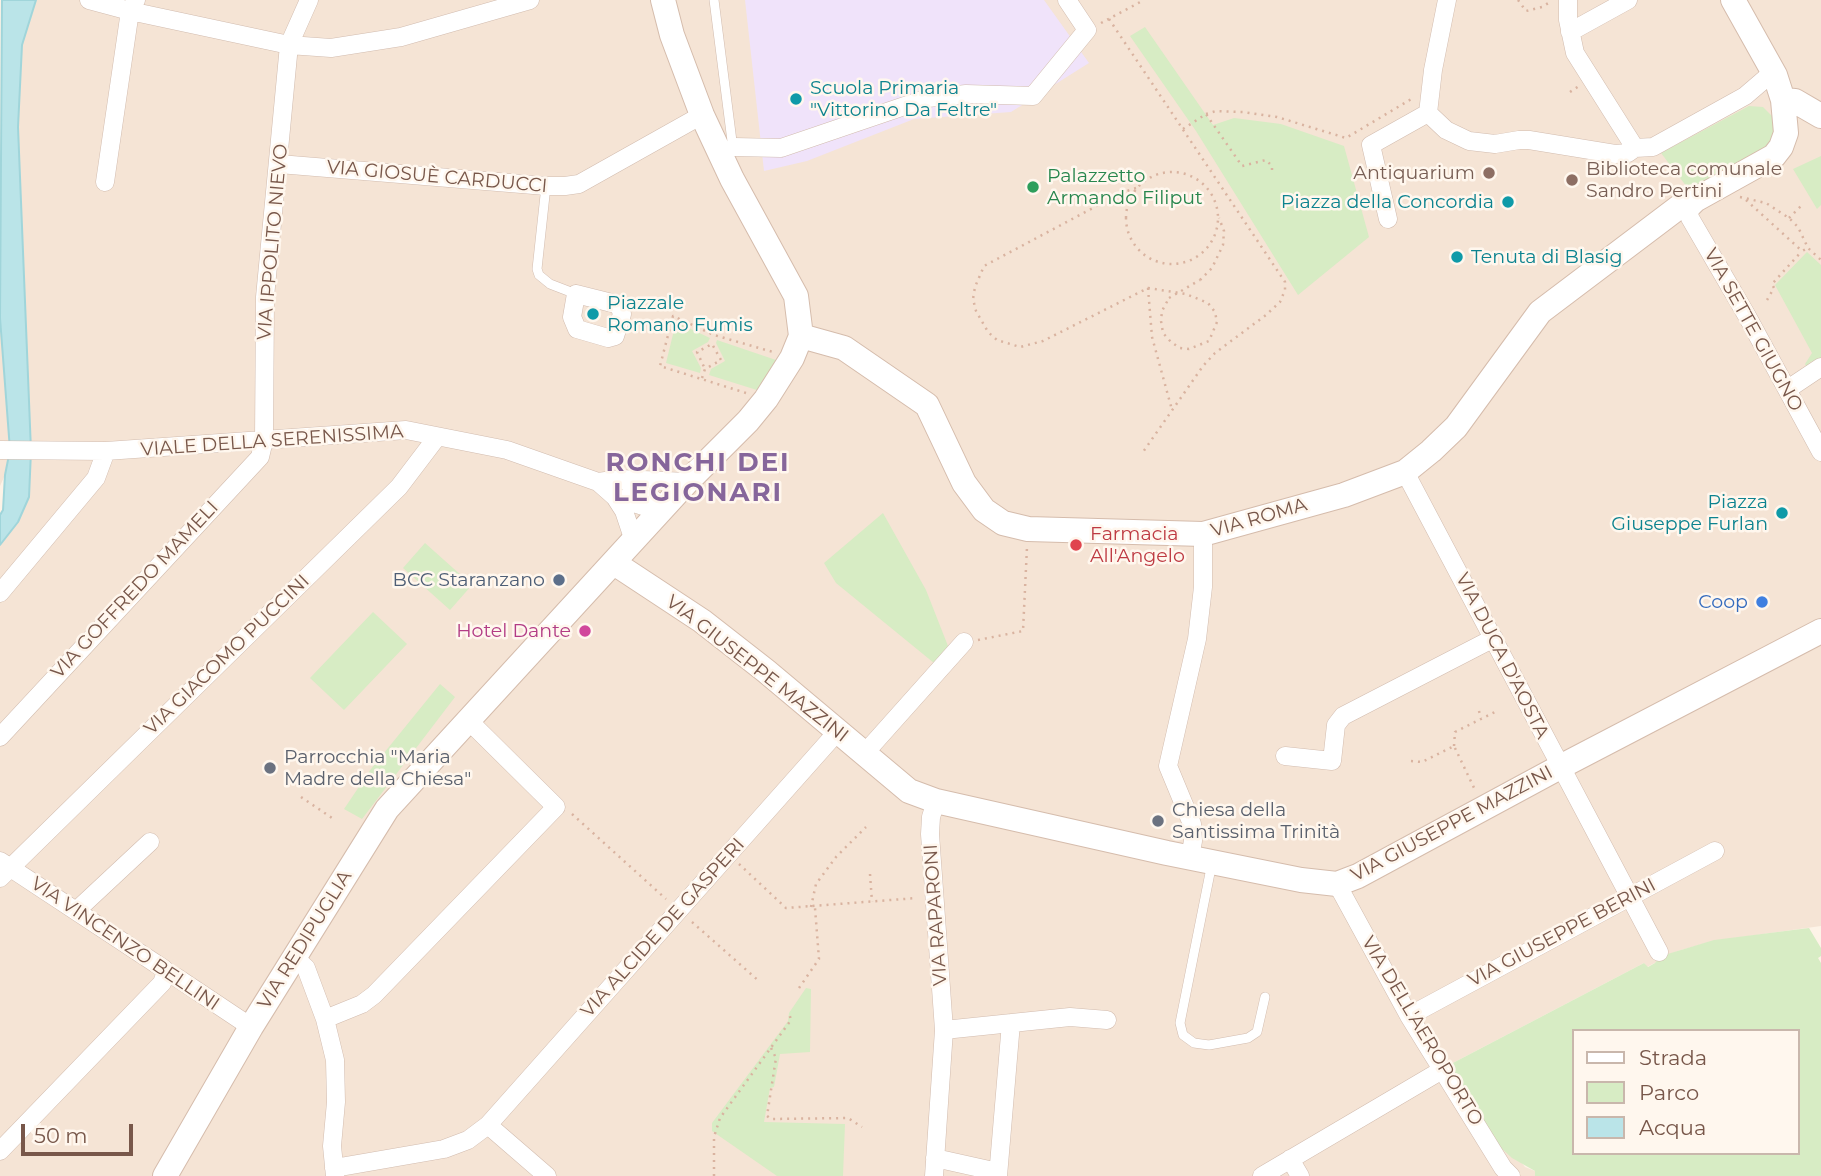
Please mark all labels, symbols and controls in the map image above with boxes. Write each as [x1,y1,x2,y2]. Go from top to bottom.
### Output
place label: Scuola Primaria "Vittorino Da Feltre" [810,77,997,121]
marker: Scuola Primaria "Vittorino Da Feltre" [788,91,804,107]
street label: VIA IPPOLITO NIEVO [253,143,293,341]
street label: VIA GIOSUÈ CARDUCCI [326,156,548,198]
place label: Biblioteca comunale Sandro Pertini [1586,158,1782,202]
place label: Antiquarium [1353,162,1475,184]
place label: Palazzetto Armando Filiput [1047,165,1203,209]
marker: Antiquarium [1481,165,1497,181]
marker: Biblioteca comunale Sandro Pertini [1564,172,1580,188]
marker: Palazzetto Armando Filiput [1025,179,1041,195]
place label: Piazza della Concordia [1281,191,1494,213]
marker: Piazza della Concordia [1500,194,1516,210]
street label: VIA SETTE GIUGNO [1699,244,1807,416]
place label: Tenuta di Blasig [1471,246,1622,268]
marker: Tenuta di Blasig [1449,249,1465,265]
place label: Piazzale Romano Fumis [607,292,753,336]
marker: Piazzale Romano Fumis [585,306,601,322]
street label: VIALE DELLA SERENISSIMA [140,420,404,462]
district label: RONCHI DEI LEGIONARI [607,447,789,508]
place label: Piazza Giuseppe Furlan [1611,491,1768,535]
street label: VIA ROMA [1208,493,1310,543]
street label: VIA GOFFREDO MAMELI [47,496,223,684]
marker: Piazza Giuseppe Furlan [1774,505,1790,521]
place label: Farmacia All'Angelo [1090,523,1185,567]
marker: Farmacia All'Angelo [1068,537,1084,553]
place label: BCC Staranzano [393,569,545,591]
street label: VIA DUCA D'AOSTA [1450,569,1554,743]
street label: VIA GIACOMO PUCCINI [140,570,314,740]
marker: BCC Staranzano [551,572,567,588]
street label: VIA GIUSEPPE MAZZINI [661,591,853,747]
place label: Coop [1698,591,1748,613]
marker: Coop [1754,594,1770,610]
place label: Hotel Dante [456,620,571,642]
marker: Hotel Dante [577,623,593,639]
place label: Parrocchia "Maria Madre della Chiesa" [284,746,471,790]
marker: Parrocchia "Maria Madre della Chiesa" [262,760,278,776]
street label: VIA GIUSEPPE MAZZINI [1347,761,1557,887]
place label: Chiesa della Santissima Trinità [1172,799,1340,843]
marker: Chiesa della Santissima Trinità [1150,813,1166,829]
street label: VIA ALCIDE DE GASPERI [576,834,750,1022]
street label: VIA RAPARONI [920,843,952,987]
street label: VIA REDIPUGLIA [253,867,357,1013]
street label: VIA VINCENZO BELLINI [26,872,224,1016]
street label: VIA GIUSEPPE BERINI [1464,874,1660,992]
street label: VIA DELL'AEROPORTO [1356,932,1488,1130]
legend [1573,1029,1800,1155]
text: Strada [1639,1045,1707,1070]
text: Parco [1639,1080,1699,1105]
scale bar [24,1110,136,1154]
text: Acqua [1639,1115,1706,1140]
text: 50 m [34,1123,88,1148]

